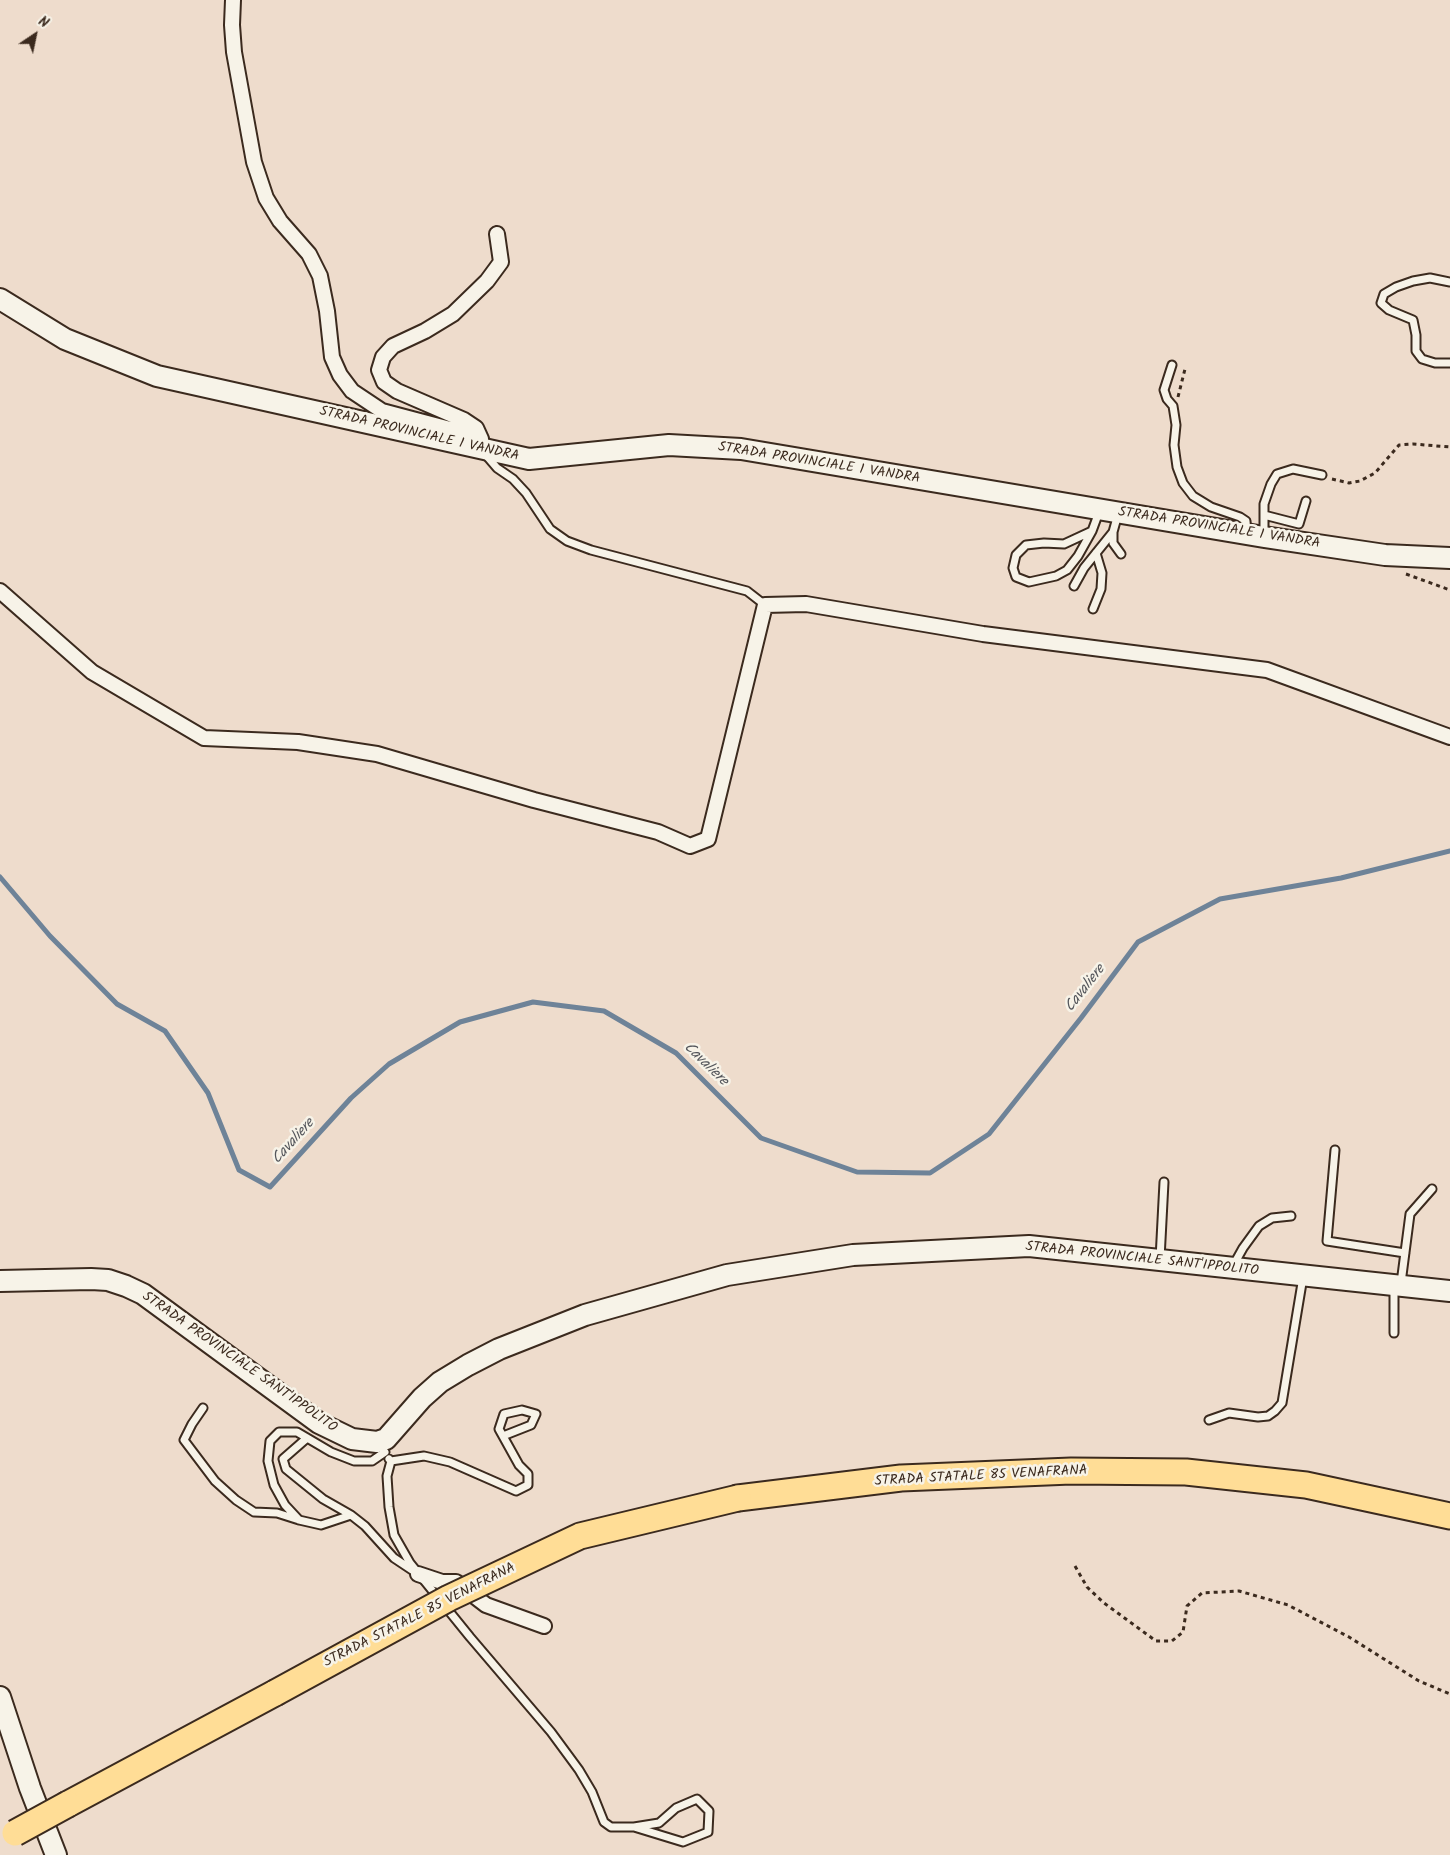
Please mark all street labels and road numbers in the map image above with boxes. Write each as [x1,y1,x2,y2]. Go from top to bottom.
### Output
street label: STRADA PROVINCIALE 1 VANDRA [318,404,520,466]
street label: STRADA PROVINCIALE 1 VANDRA [717,440,921,488]
street label: STRADA PROVINCIALE 1 VANDRA [1117,505,1321,553]
street label: STRADA PROVINCIALE SANT'IPPOLITO [1025,1239,1259,1281]
street label: STRADA PROVINCIALE SANT'IPPOLITO [138,1289,340,1437]
street label: STRADA STATALE 85 VENAFRANA [874,1463,1088,1491]
street label: STRADA STATALE 85 VENAFRANA [321,1560,519,1672]

